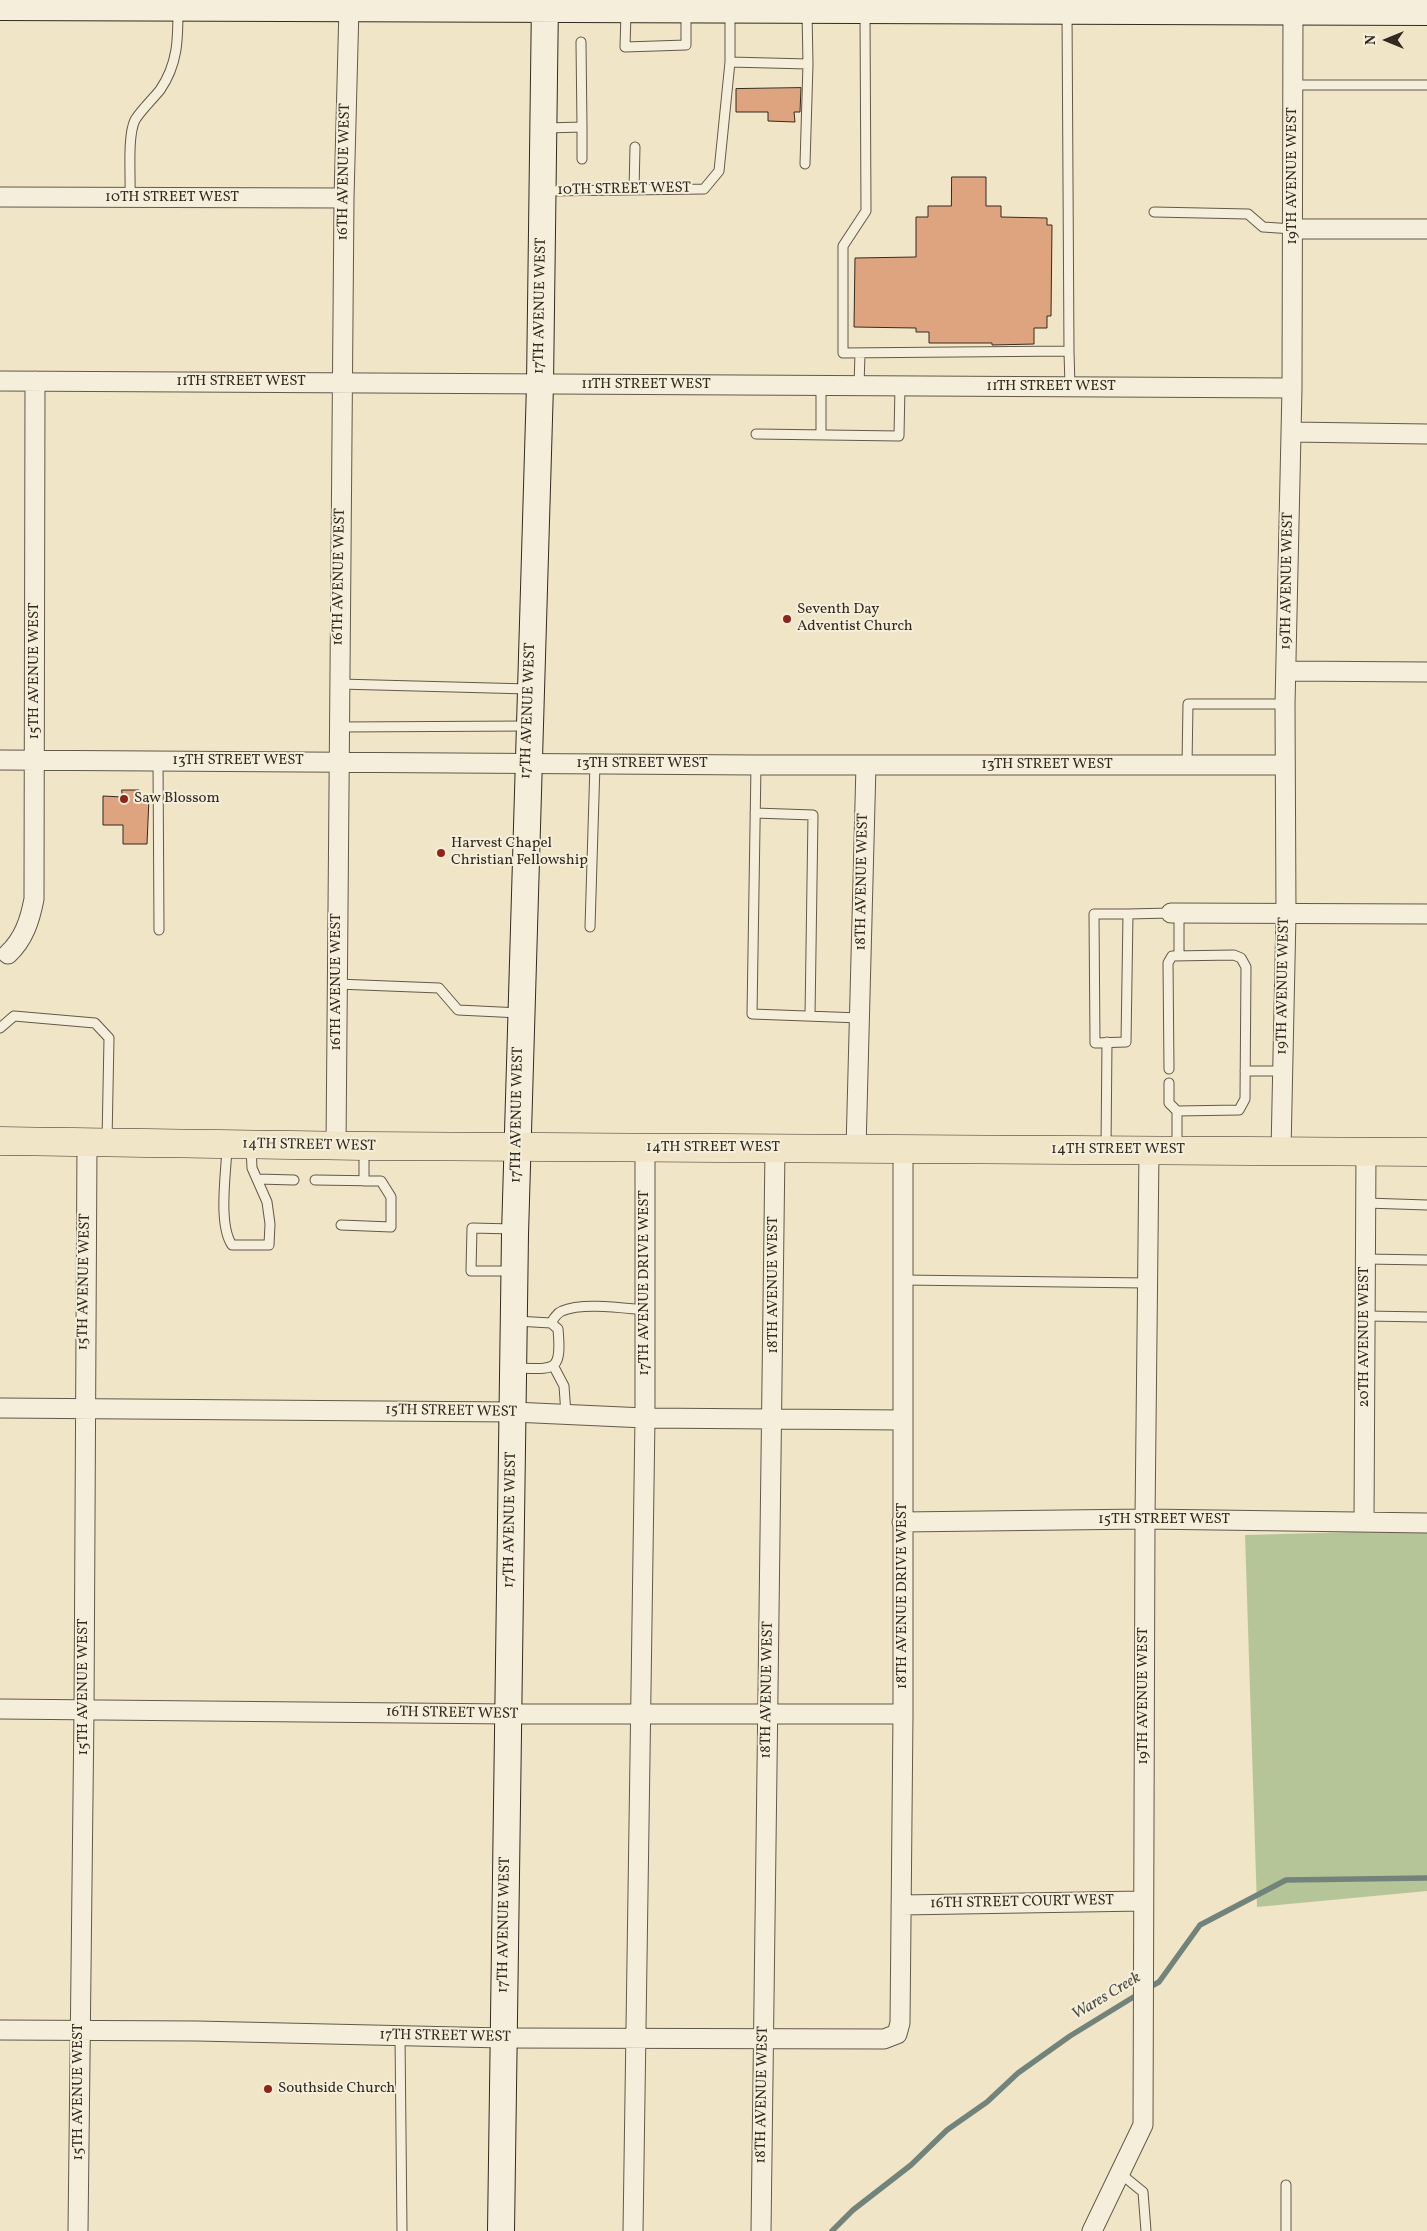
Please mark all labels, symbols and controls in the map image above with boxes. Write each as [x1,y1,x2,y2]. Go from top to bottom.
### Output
north arrow [1362,15,1412,65]
text: N [1362,35,1381,45]
street label: 16TH AVENUE WEST [335,103,355,241]
street label: 19TH AVENUE WEST [1284,107,1302,245]
street label: 10TH STREET WEST [557,180,691,200]
street label: 10TH STREET WEST [105,189,239,207]
street label: 17TH AVENUE WEST [531,238,551,374]
street label: 11TH STREET WEST [176,373,306,391]
street label: 11TH STREET WEST [581,376,711,394]
street label: 11TH STREET WEST [986,378,1116,396]
street label: 16TH AVENUE WEST [330,508,350,646]
street label: 19TH AVENUE WEST [1278,512,1298,650]
place label: Seventh Day Adventist Church [797,601,913,636]
street label: 15TH AVENUE WEST [26,602,44,740]
marker: Seventh Day Adventist Church [781,613,793,625]
street label: 17TH AVENUE WEST [518,642,540,780]
street label: 13TH STREET WEST [172,752,304,770]
street label: 13TH STREET WEST [576,755,708,773]
street label: 13TH STREET WEST [981,756,1113,774]
place label: Saw Blossom [134,790,220,808]
marker: Saw Blossom [118,793,130,805]
street label: 18TH AVENUE WEST [853,813,873,951]
place label: Harvest Chapel Christian Fellowship [451,835,588,870]
marker: Harvest Chapel Christian Fellowship [435,847,447,859]
street label: 16TH AVENUE WEST [328,913,346,1051]
street label: 19TH AVENUE WEST [1274,917,1294,1055]
street label: 17TH AVENUE WEST [508,1047,528,1183]
street label: 14TH STREET WEST [242,1136,376,1156]
street label: 14TH STREET WEST [646,1139,780,1157]
street label: 14TH STREET WEST [1051,1141,1185,1159]
street label: 17TH AVENUE DRIVE WEST [636,1190,654,1376]
street label: 15TH AVENUE WEST [75,1213,95,1351]
street label: 18TH AVENUE WEST [765,1216,783,1354]
street label: 20TH AVENUE WEST [1356,1267,1374,1407]
street label: 15TH STREET WEST [385,1402,517,1422]
street label: 17TH AVENUE WEST [501,1452,521,1588]
street label: 18TH AVENUE DRIVE WEST [894,1503,912,1689]
street label: 15TH STREET WEST [1098,1511,1230,1529]
street label: 15TH AVENUE WEST [75,1618,93,1756]
street label: 18TH AVENUE WEST [758,1621,778,1759]
street label: 19TH AVENUE WEST [1135,1627,1153,1765]
street label: 16TH STREET WEST [386,1704,518,1724]
street label: 17TH AVENUE WEST [495,1857,515,1993]
street label: 16TH STREET COURT WEST [930,1892,1114,1914]
water label: Wares Creek [1069,1969,1145,2025]
street label: 15TH AVENUE WEST [70,2023,88,2161]
street label: 18TH AVENUE WEST [753,2026,773,2164]
street label: 17TH STREET WEST [379,2027,511,2047]
place label: Southside Church [278,2080,395,2098]
marker: Southside Church [262,2083,274,2095]

